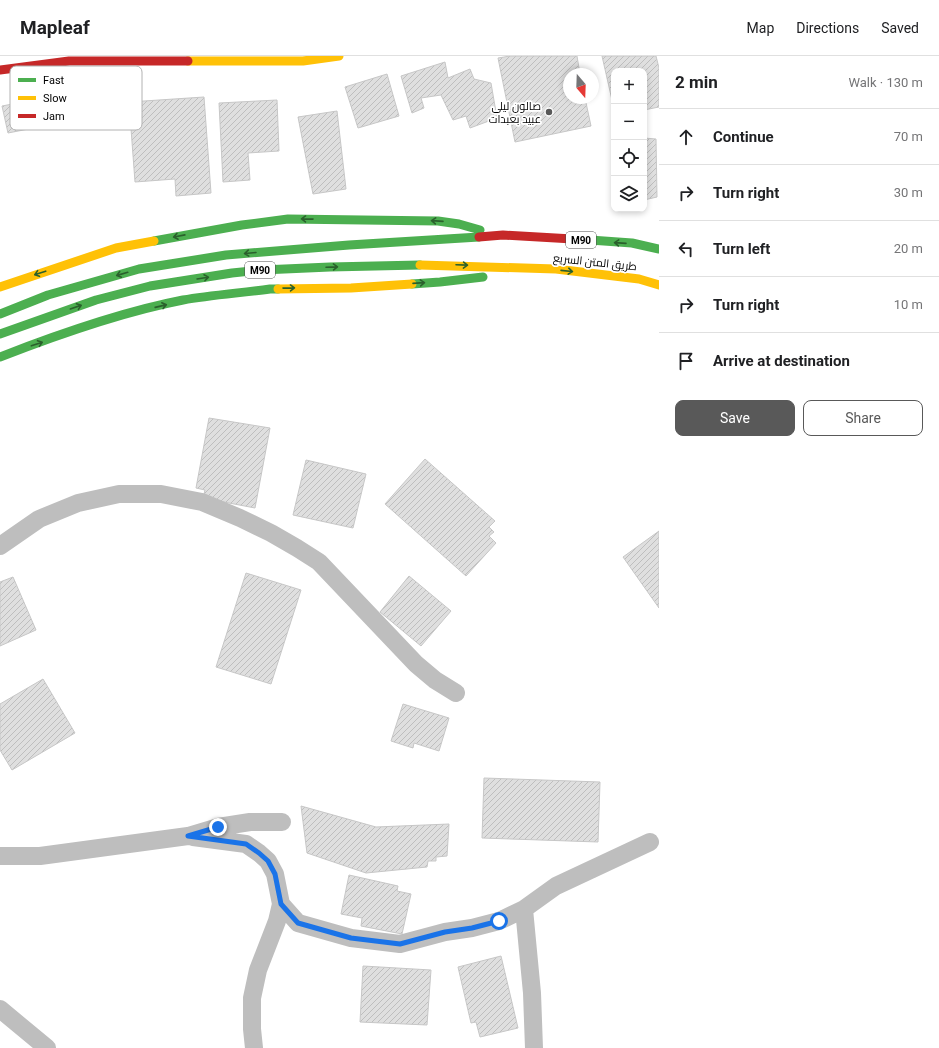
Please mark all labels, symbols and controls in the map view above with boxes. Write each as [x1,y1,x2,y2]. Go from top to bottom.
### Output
text: Mapleaf [20,16,90,39]
text: Map [747,20,774,36]
text: Directions [796,20,859,36]
text: Saved [881,20,919,36]
legend [10,66,142,130]
north arrow [563,68,599,104]
map controls [611,68,647,212]
button: + [611,68,647,104]
text: 2 min [675,72,718,92]
text: Fast [43,74,65,87]
text: Walk · 130 m [848,75,923,90]
text: Slow [43,92,67,105]
place label: صالون ليلى عبيد بعبدات [489,100,541,126]
button: − [611,104,647,140]
marker: صالون ليلى عبيد بعبدات [544,107,554,117]
text: Jam [43,110,65,123]
icon: ahead [675,126,697,148]
text: Continue [713,128,774,146]
text: 70 m [894,129,923,144]
button: locate [611,140,647,176]
button: layers [611,176,647,212]
icon: right [675,182,697,204]
text: Turn right [713,184,779,202]
text: 30 m [894,185,923,200]
one-way arrow [301,215,314,223]
one-way arrow [431,218,444,225]
one-way arrow [173,232,186,240]
road number: M90 [566,232,596,248]
icon: left [675,238,697,260]
one-way arrow [614,239,627,246]
text: Turn left [713,240,770,258]
text: 20 m [894,241,923,256]
one-way arrow [244,249,257,256]
street label: طريق المتن السريع [552,252,638,274]
road number: M90 [245,262,275,278]
one-way arrow [455,262,468,269]
one-way arrow [325,263,338,270]
one-way arrow [560,267,573,274]
one-way arrow [33,270,46,277]
one-way arrow [115,271,128,278]
one-way arrow [196,274,209,282]
one-way arrow [412,280,425,287]
one-way arrow [282,285,295,292]
icon: right [675,294,697,316]
text: Turn right [713,296,779,314]
text: 10 m [894,297,923,312]
one-way arrow [154,301,167,309]
one-way arrow [70,303,83,310]
one-way arrow [30,339,42,347]
icon: arrive [675,350,697,372]
text: Arrive at destination [713,352,850,370]
button: Save [675,400,795,436]
button: Share [803,400,923,436]
route end [209,818,227,836]
route start [490,912,508,930]

